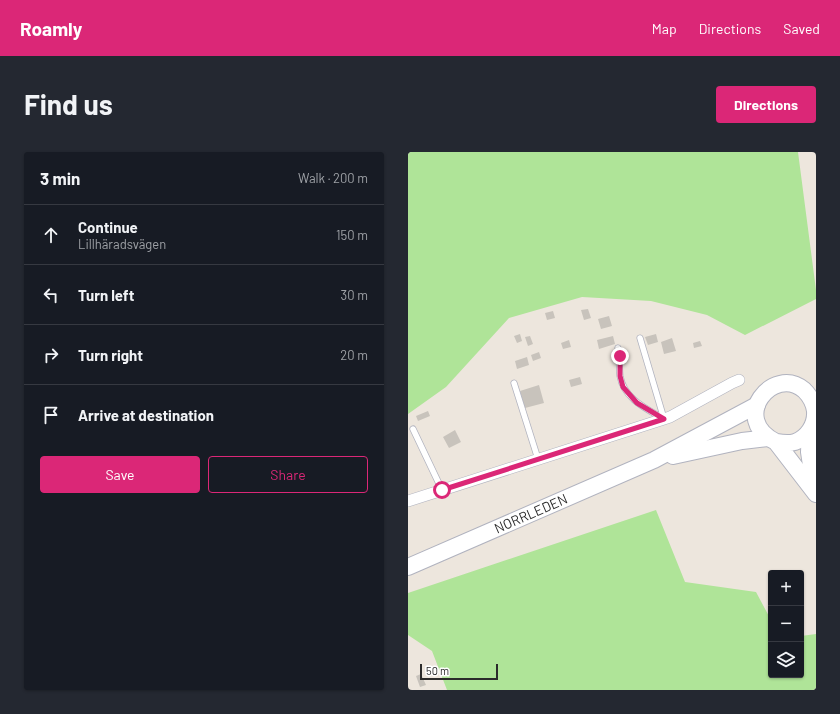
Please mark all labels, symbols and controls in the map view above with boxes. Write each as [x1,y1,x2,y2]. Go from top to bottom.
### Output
text: Roamly [20,17,82,40]
text: Map [652,20,677,37]
text: Directions [699,20,761,37]
text: Saved [783,20,820,37]
button: Directions [716,86,816,123]
text: Find us [24,87,113,121]
text: 3 min [40,168,80,188]
text: Walk · 200 m [298,170,368,186]
text: Continue [78,218,138,236]
icon: ahead [40,224,62,246]
text: 150 m [336,227,368,243]
text: Lillhäradsvägen [78,236,166,252]
icon: left [40,284,62,306]
text: Turn left [78,286,134,304]
text: 30 m [341,287,368,303]
icon: right [40,344,62,366]
text: Turn right [78,346,143,364]
text: 20 m [340,347,368,363]
route end [611,347,629,365]
icon: arrive [40,404,62,426]
text: Arrive at destination [78,406,214,424]
button: Save [40,456,200,493]
button: Share [208,456,368,493]
route start [433,481,451,499]
street label: NORRLEDEN [491,490,570,537]
map controls [768,570,804,678]
button: + [768,570,804,606]
button: − [768,606,804,642]
button: layers [768,642,804,678]
scale bar [420,662,498,681]
text: 50 m [426,664,449,677]

